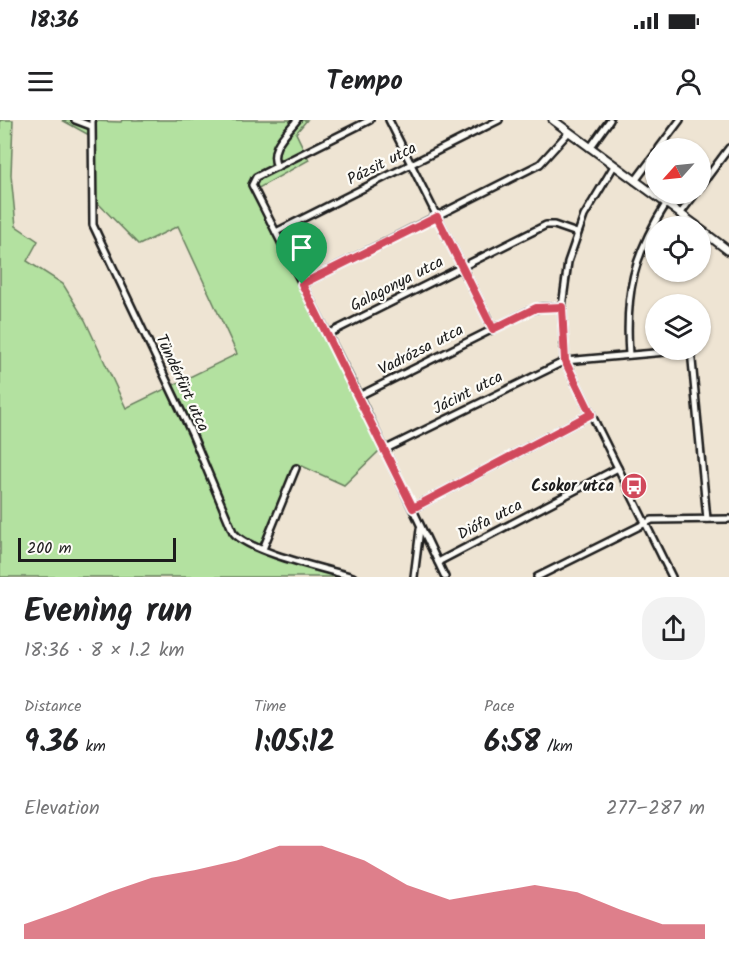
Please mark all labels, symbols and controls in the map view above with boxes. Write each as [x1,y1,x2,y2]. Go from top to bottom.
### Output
text: 18:36 [30,4,79,39]
text: Tempo [326,60,403,103]
icon: menu [24,65,57,98]
icon: person [672,65,705,98]
street label: Pázsit utca [343,136,421,192]
north arrow [645,138,711,204]
map controls [645,138,711,360]
button: locate [645,216,711,282]
pin [276,222,327,284]
icon: arrive [285,231,318,264]
street label: Galagonya utca [346,250,448,318]
button: layers [645,294,711,360]
street label: Vadrózsa utca [374,318,468,382]
street label: Tündérfürt utca [148,330,216,436]
street label: Jácint utca [429,365,507,421]
bus stop icon: Csokor utca [619,471,649,501]
place label: Csokor utca [531,474,614,499]
street label: Diófa utca [453,493,527,547]
scale bar [18,535,176,562]
text: 200 m [27,536,71,561]
text: Evening run [24,586,192,639]
button: share [642,597,705,660]
text: 18:36 · 8 × 1.2 km [24,635,184,667]
text: Distance [24,694,82,719]
text: Time [254,694,286,719]
text: Pace [484,694,515,719]
text: 9.36 [24,719,79,767]
text: 1:05:12 [254,719,335,767]
text: 6:58 [484,719,541,767]
text: km [79,734,106,759]
text: /km [541,734,573,759]
text: Elevation [24,793,100,825]
text: 277–287 m [606,793,705,825]

